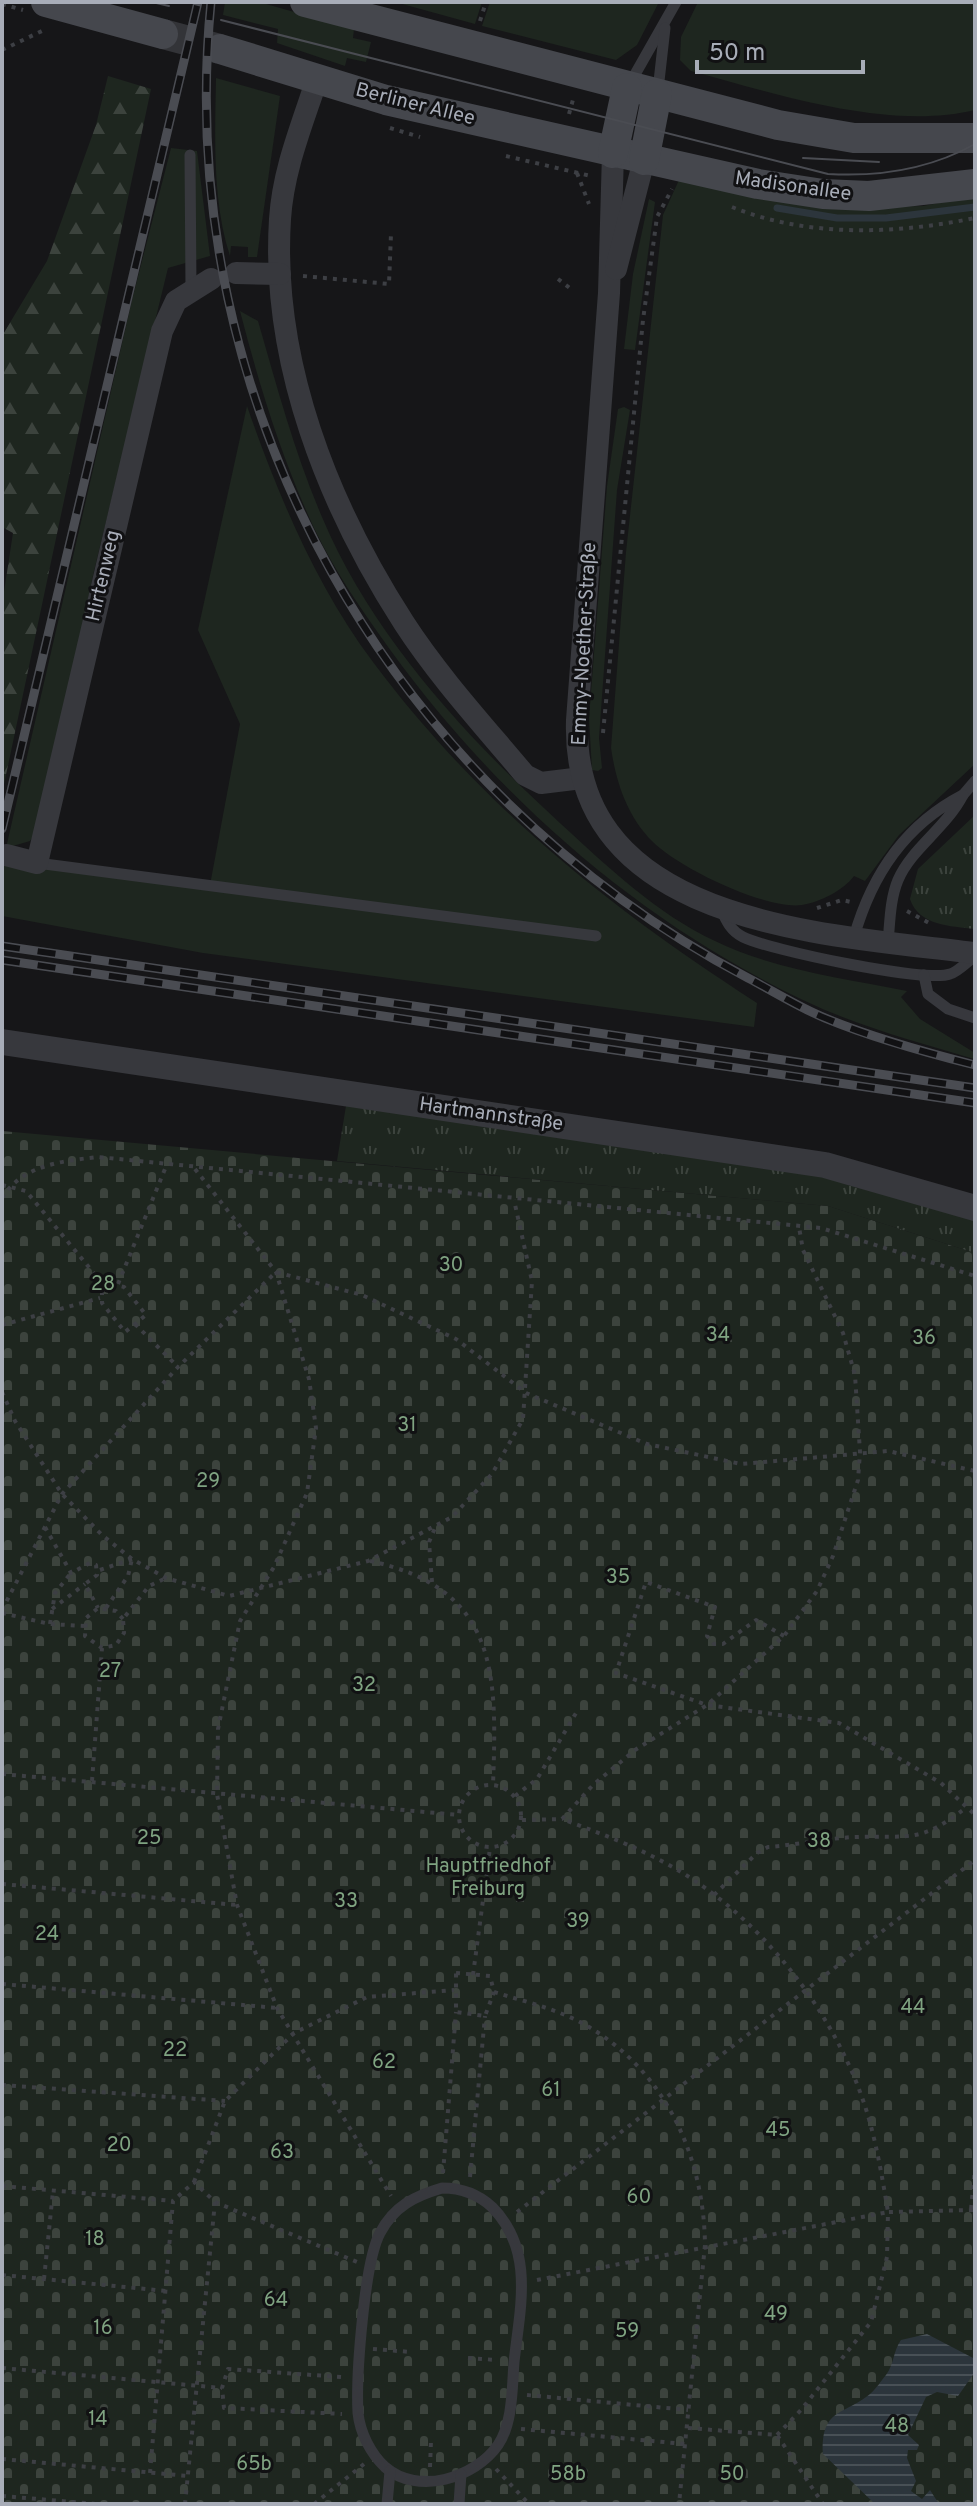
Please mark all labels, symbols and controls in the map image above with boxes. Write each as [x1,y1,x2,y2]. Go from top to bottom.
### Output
scale bar [697,24,863,74]
text: 50 m [709,39,765,69]
street label: Berliner Allee [352,78,478,132]
street label: Madisonallee [733,166,853,208]
street label: Hirtenweg [81,528,127,624]
street label: Emmy-Noether-Straße [567,542,603,746]
street label: Hartmannstraße [417,1092,565,1138]
park label: 30 [439,1253,463,1279]
park label: 28 [91,1272,115,1298]
park label: 34 [706,1323,730,1349]
park label: 36 [912,1326,936,1352]
park label: 31 [397,1413,417,1439]
park label: 29 [196,1469,220,1495]
park label: 35 [606,1565,630,1591]
park label: 27 [99,1659,121,1685]
park label: 32 [352,1673,376,1699]
park label: 25 [137,1826,161,1852]
park label: 38 [807,1829,831,1855]
park label: Hauptfriedhof Freiburg [426,1854,551,1903]
park label: 33 [334,1889,358,1915]
park label: 39 [566,1909,590,1935]
park label: 24 [35,1922,59,1948]
park label: 44 [901,1995,925,2021]
park label: 22 [163,2038,187,2064]
park label: 62 [372,2050,396,2076]
park label: 61 [541,2078,561,2104]
park label: 45 [766,2118,790,2144]
park label: 20 [106,2133,132,2159]
park label: 63 [270,2140,294,2166]
park label: 60 [627,2185,651,2211]
park label: 18 [85,2227,105,2253]
park label: 64 [264,2288,288,2314]
park label: 49 [764,2302,788,2328]
park label: 16 [93,2316,113,2342]
park label: 59 [615,2319,639,2345]
park label: 14 [88,2407,108,2433]
park label: 48 [885,2414,909,2440]
park label: 65b [236,2452,272,2478]
park label: 58b [550,2462,586,2488]
park label: 50 [719,2462,745,2488]

